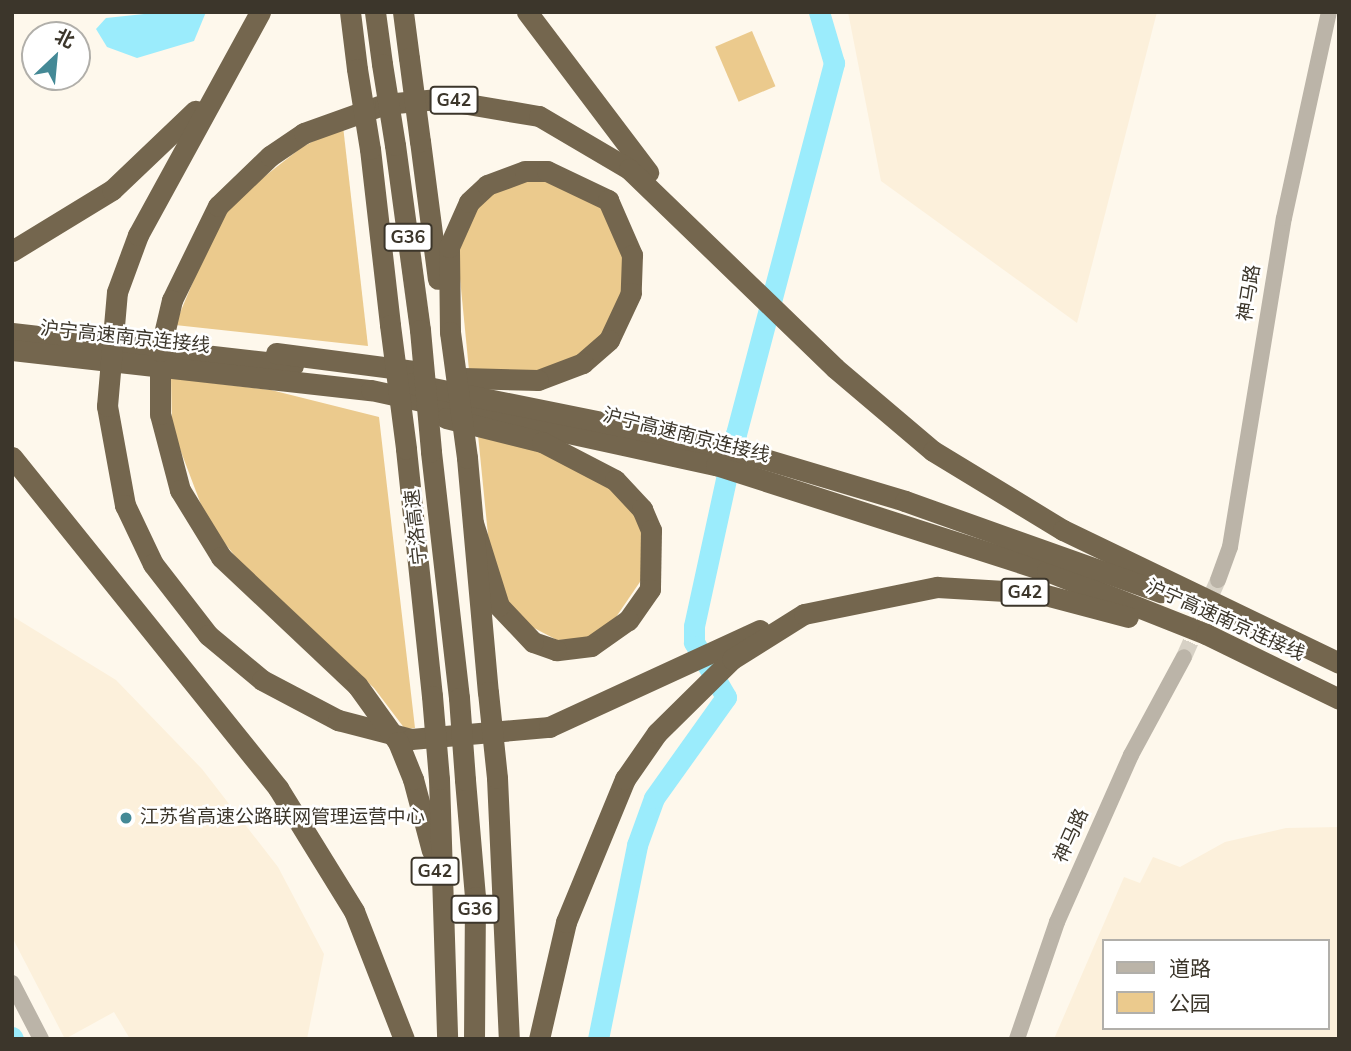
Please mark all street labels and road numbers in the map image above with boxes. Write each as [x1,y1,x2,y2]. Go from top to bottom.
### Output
road number: G42 [430,86,478,114]
road number: G36 [384,222,432,251]
street label: 神马路 [1234,263,1266,323]
street label: 沪宁高速南京连接线 [39,318,211,358]
street label: 沪宁高速南京连接线 [600,404,772,468]
street label: 宁洛高速 [402,488,432,566]
street label: 沪宁高速南京连接线 [1142,576,1308,666]
road number: G42 [1000,578,1050,606]
street label: 神马路 [1050,805,1094,867]
road number: G42 [410,856,460,886]
road number: G36 [450,894,500,924]

